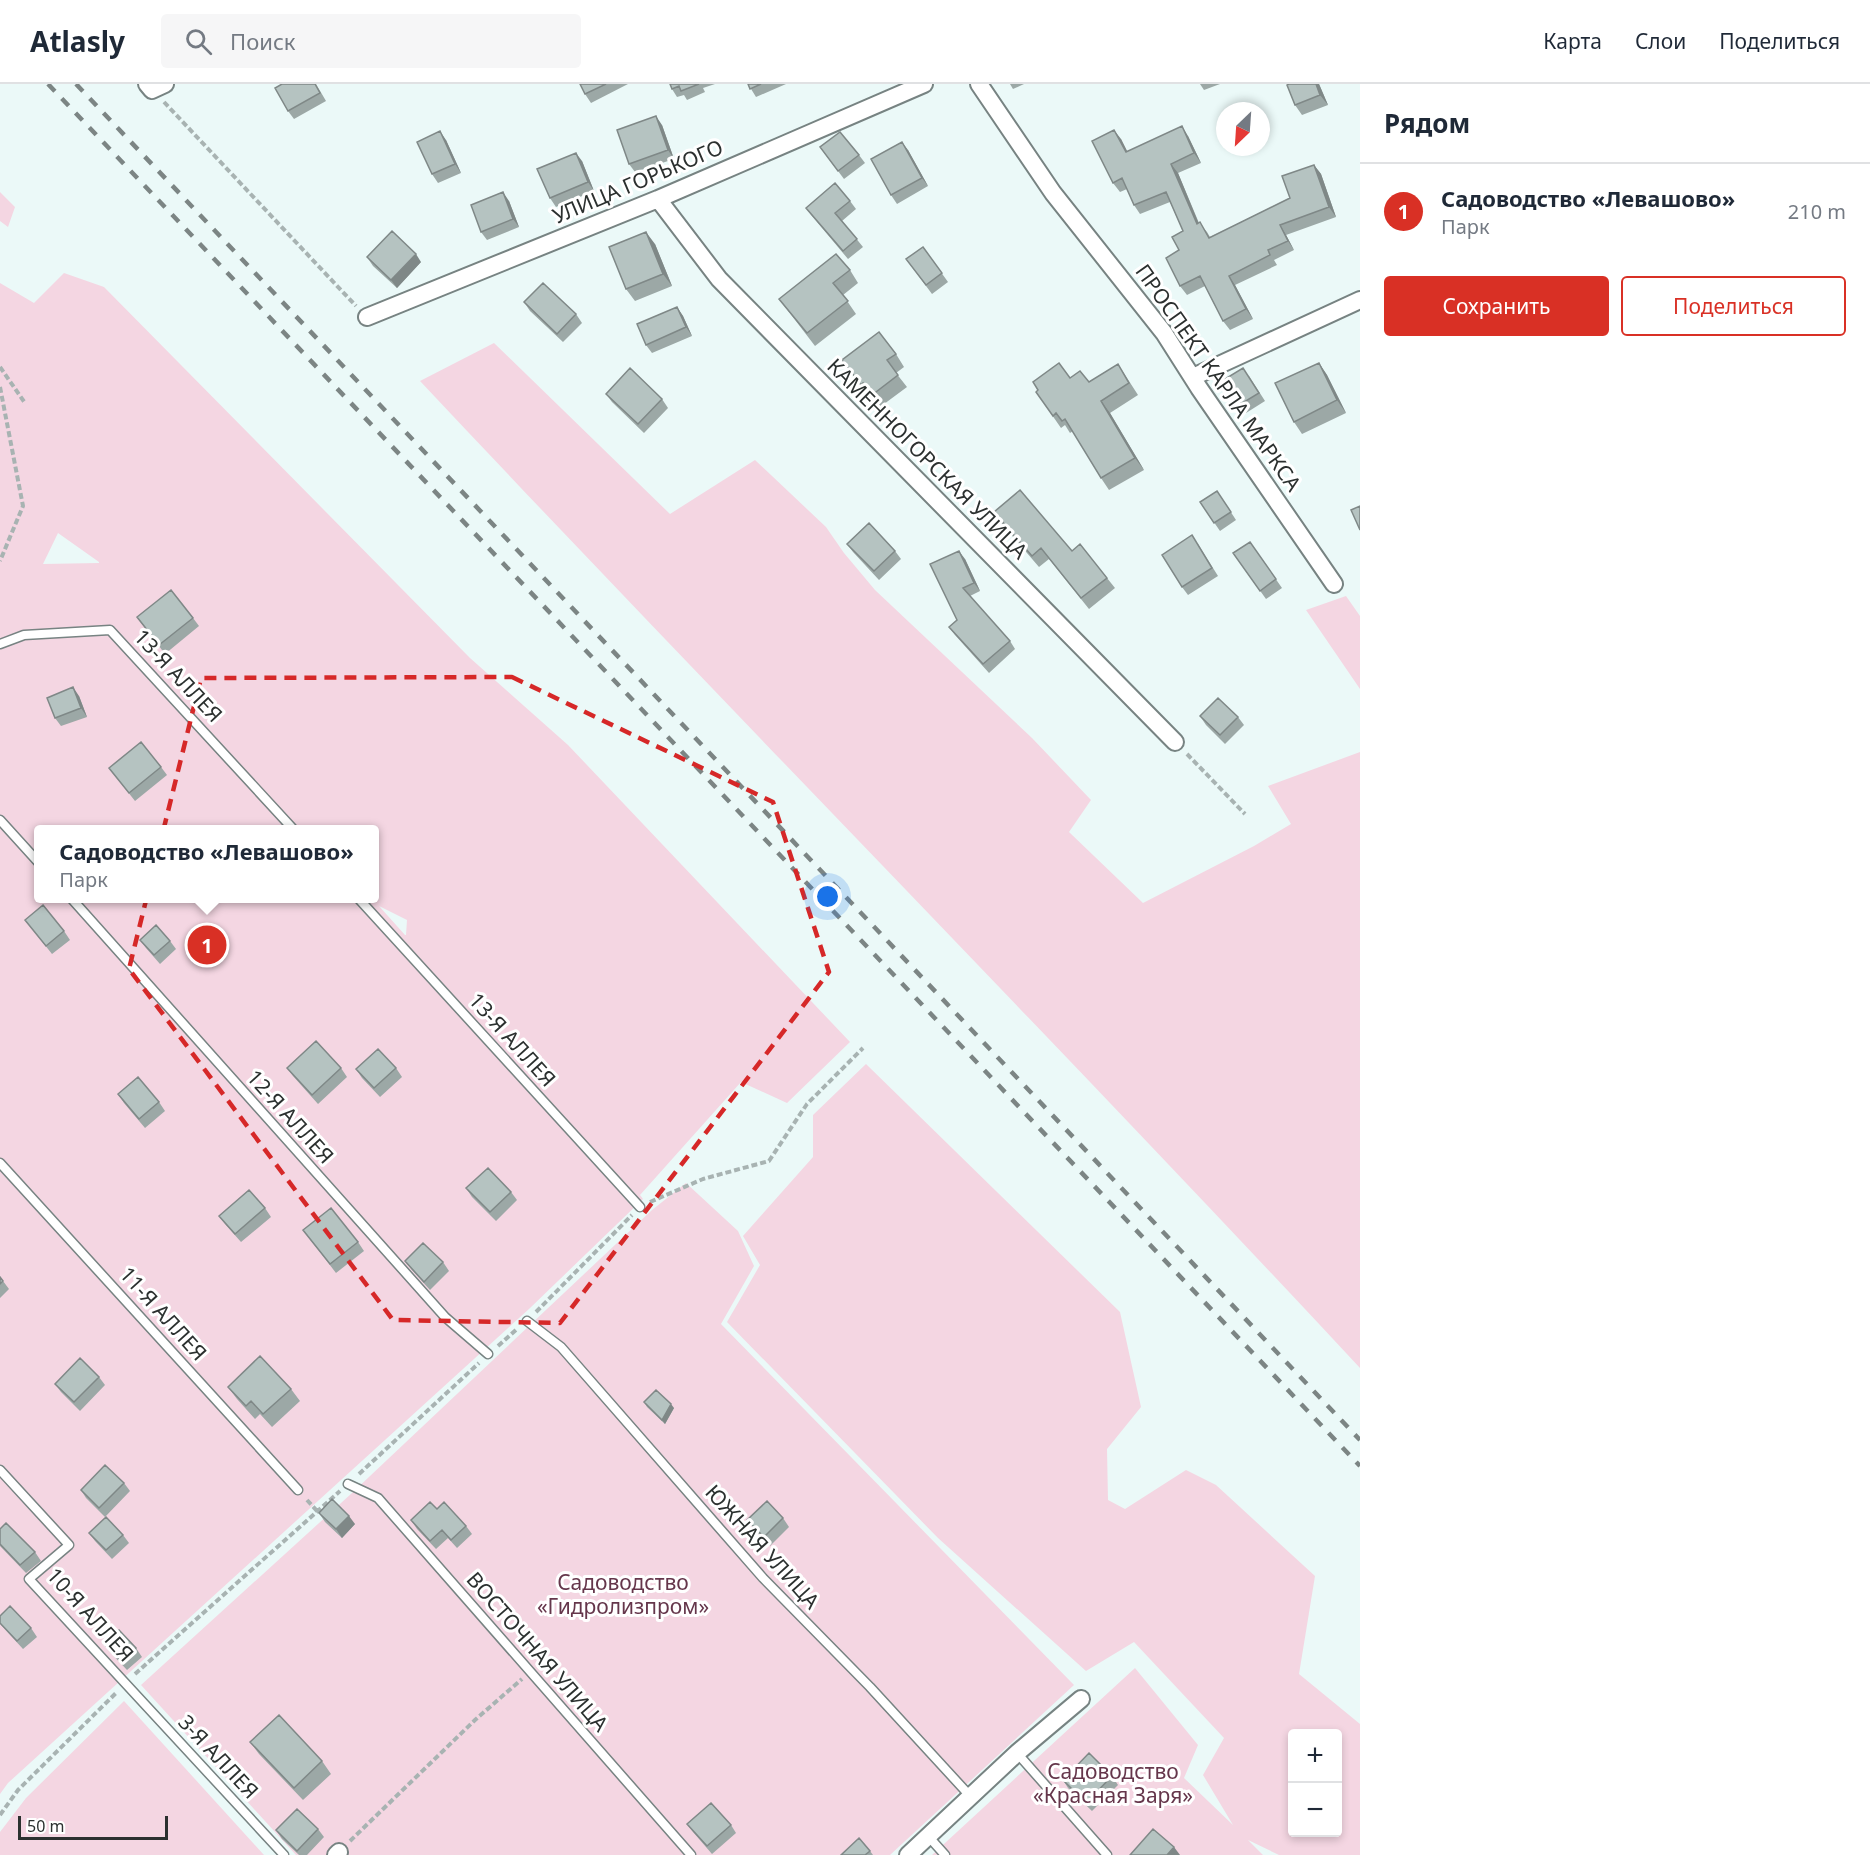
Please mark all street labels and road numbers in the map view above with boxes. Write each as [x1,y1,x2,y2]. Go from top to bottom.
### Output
street label: УЛИЦА ГОРЬКОГО [548,133,727,230]
street label: ПРОСПЕКТ КАРЛА МАРКСА [1130,258,1308,497]
street label: КАМЕННОГОРСКАЯ УЛИЦА [821,352,1034,565]
street label: 13-Я АЛЛЕЯ [128,623,229,728]
street label: 13-Я АЛЛЕЯ [463,986,562,1092]
street label: 12-Я АЛЛЕЯ [241,1063,340,1169]
street label: 11-Я АЛЛЕЯ [114,1260,213,1366]
street label: ЮЖНАЯ УЛИЦА [699,1478,826,1615]
street label: 10-Я АЛЛЕЯ [41,1561,140,1667]
street label: ВОСТОЧНАЯ УЛИЦА [461,1566,615,1738]
street label: 3-Я АЛЛЕЯ [173,1708,265,1804]

